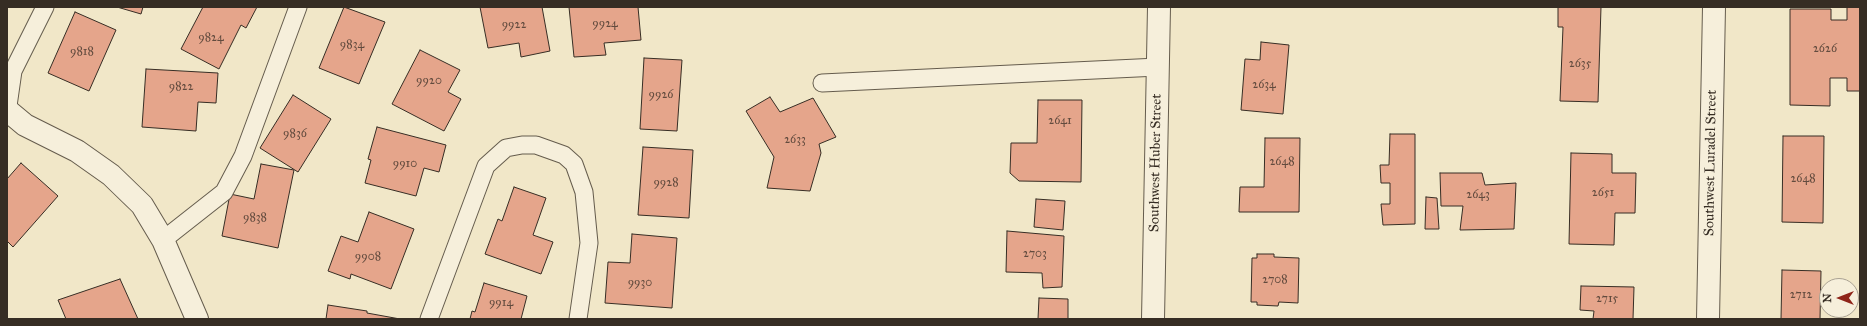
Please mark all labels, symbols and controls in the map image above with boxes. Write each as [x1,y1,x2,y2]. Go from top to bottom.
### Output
house number: 9924 [592,17,618,31]
house number: 9922 [502,18,526,32]
house number: 9824 [198,31,224,45]
house number: 9834 [340,38,364,52]
house number: 2626 [1813,42,1837,56]
house number: 9818 [70,45,94,59]
house number: 2635 [1569,57,1591,71]
house number: 9920 [416,74,442,88]
house number: 2634 [1252,78,1276,92]
house number: 9822 [169,80,193,94]
house number: 9926 [649,88,673,102]
street label: Southwest Luradel Street [1701,90,1721,236]
street label: Southwest Huber Street [1146,94,1166,232]
house number: 2641 [1048,114,1072,128]
house number: 9836 [283,127,307,141]
house number: 2633 [784,133,806,147]
house number: 2648 [1269,155,1295,169]
house number: 9910 [393,157,417,171]
house number: 2648 [1790,172,1816,186]
house number: 9928 [653,176,679,190]
house number: 2651 [1592,186,1614,200]
house number: 2643 [1466,188,1490,202]
house number: 9838 [243,211,267,225]
house number: 2703 [1023,247,1047,261]
house number: 9908 [355,250,381,264]
house number: 2708 [1262,273,1288,287]
house number: 9930 [628,276,652,290]
north arrow [1819,278,1859,318]
house number: 2712 [1790,288,1812,302]
house number: 2715 [1596,292,1618,306]
text: N [1821,293,1834,303]
house number: 9914 [489,296,513,310]

